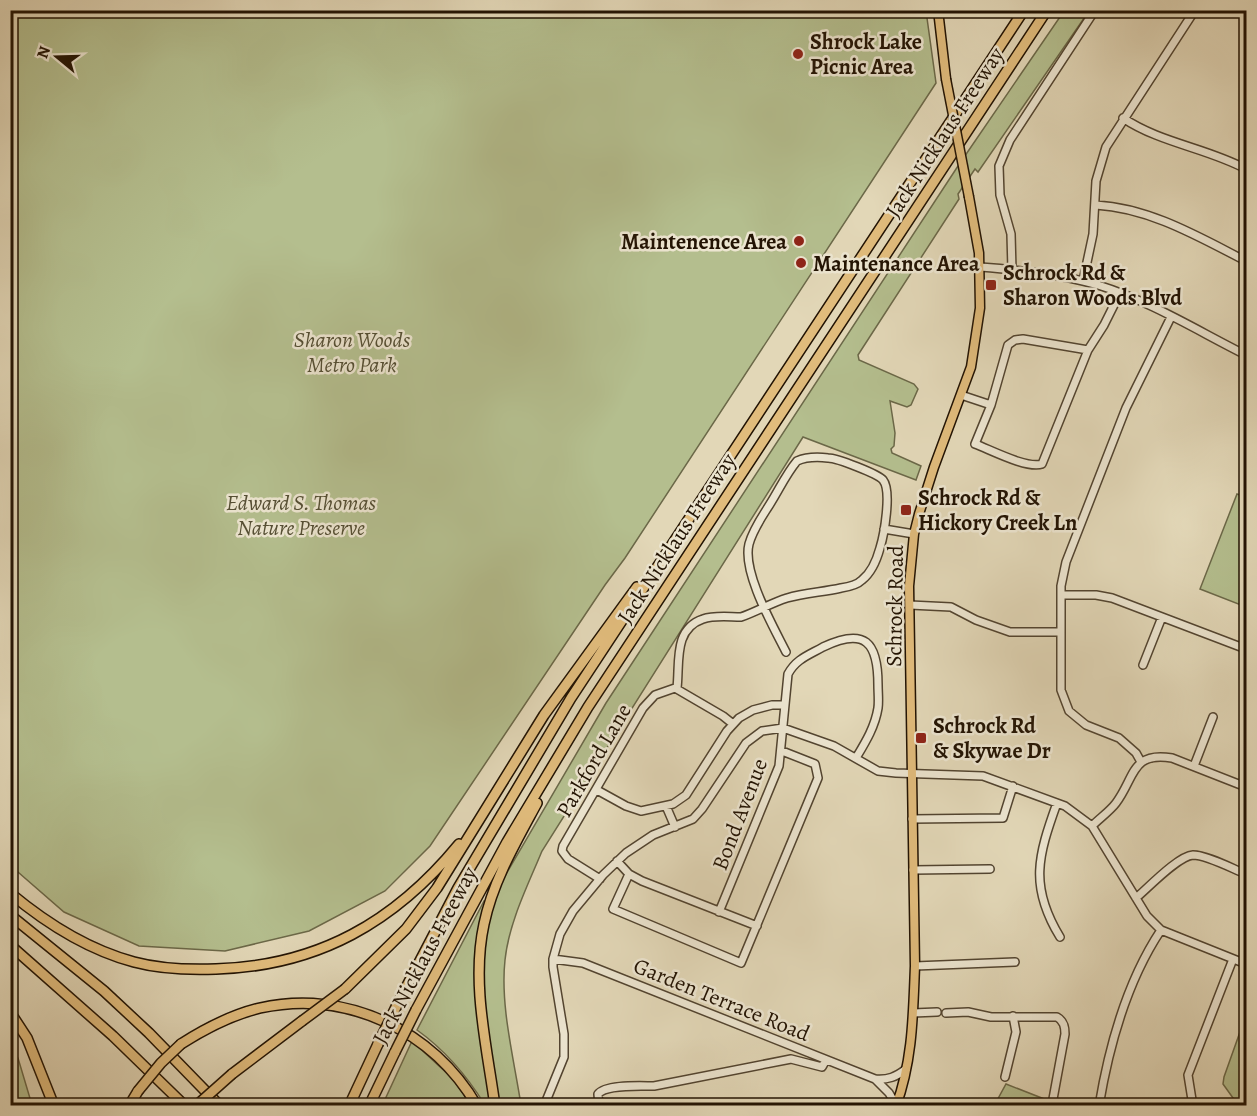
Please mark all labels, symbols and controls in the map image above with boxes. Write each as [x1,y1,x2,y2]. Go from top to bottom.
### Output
north arrow [27,27,87,87]
place label: Shrock Lake Picnic Area [810,27,922,82]
street label: Jack Nicklaus Freeway [878,41,1011,224]
text: N [31,43,56,62]
marker: Shrock Lake Picnic Area [791,47,805,61]
place label: Maintenence Area [621,227,787,257]
marker: Maintenence Area [792,234,806,248]
place label: Maintenance Area [813,249,980,279]
marker: Maintenance Area [794,256,808,270]
place label: Schrock Rd & Sharon Woods Blvd [1003,258,1182,313]
marker: Schrock Rd & Sharon Woods Blvd [984,278,998,292]
park label: Sharon Woods Metro Park [294,325,411,380]
street label: Jack Nicklaus Freeway [610,447,743,630]
place label: Schrock Rd & Hickory Creek Ln [918,483,1077,538]
park label: Edward S. Thomas Nature Preserve [226,488,377,543]
marker: Schrock Rd & Hickory Creek Ln [899,503,913,517]
street label: Schrock Road [879,545,911,667]
street label: Parkford Lane [549,698,639,823]
place label: Schrock Rd & Skywae Dr [933,711,1051,766]
marker: Schrock Rd & Skywae Dr [914,731,928,745]
street label: Bond Avenue [705,754,775,875]
street label: Jack Nicklaus Freeway [365,861,485,1050]
street label: Garden Terrace Road [629,951,814,1049]

